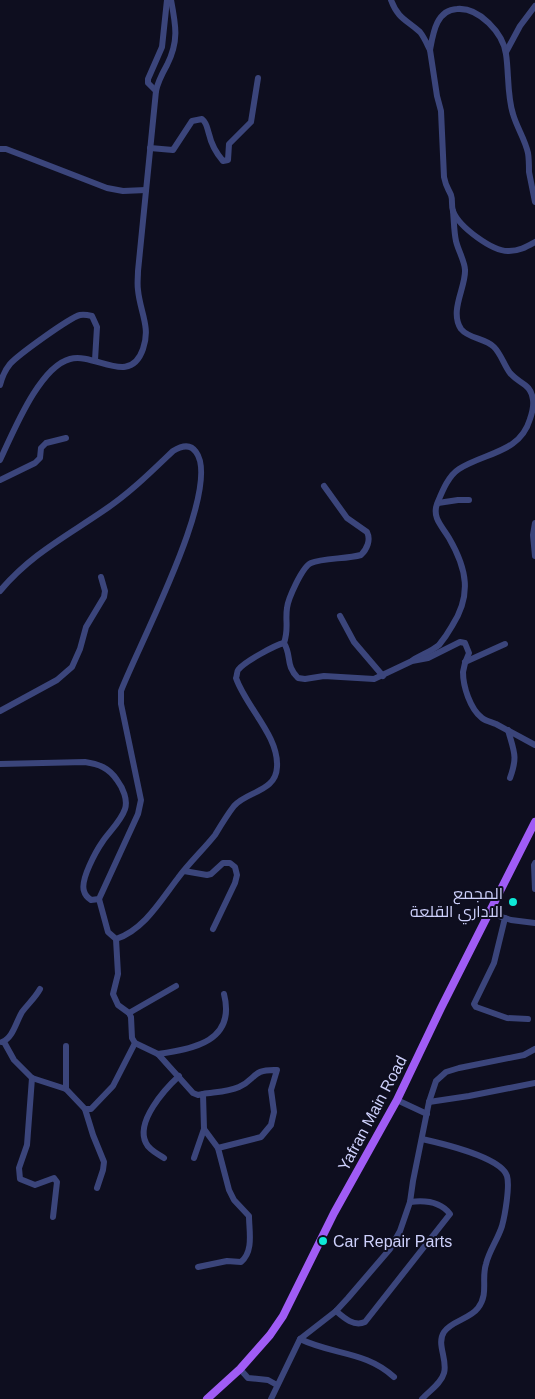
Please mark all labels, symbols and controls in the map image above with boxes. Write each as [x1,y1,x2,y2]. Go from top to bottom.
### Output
place label: المجمع الاداري القلعة [410,885,503,925]
marker: المجمع الاداري القلعة [507,896,519,908]
street label: Yafran Main Road [335,1053,410,1174]
place label: Car Repair Parts [333,1233,452,1250]
marker: Car Repair Parts [317,1235,329,1247]

